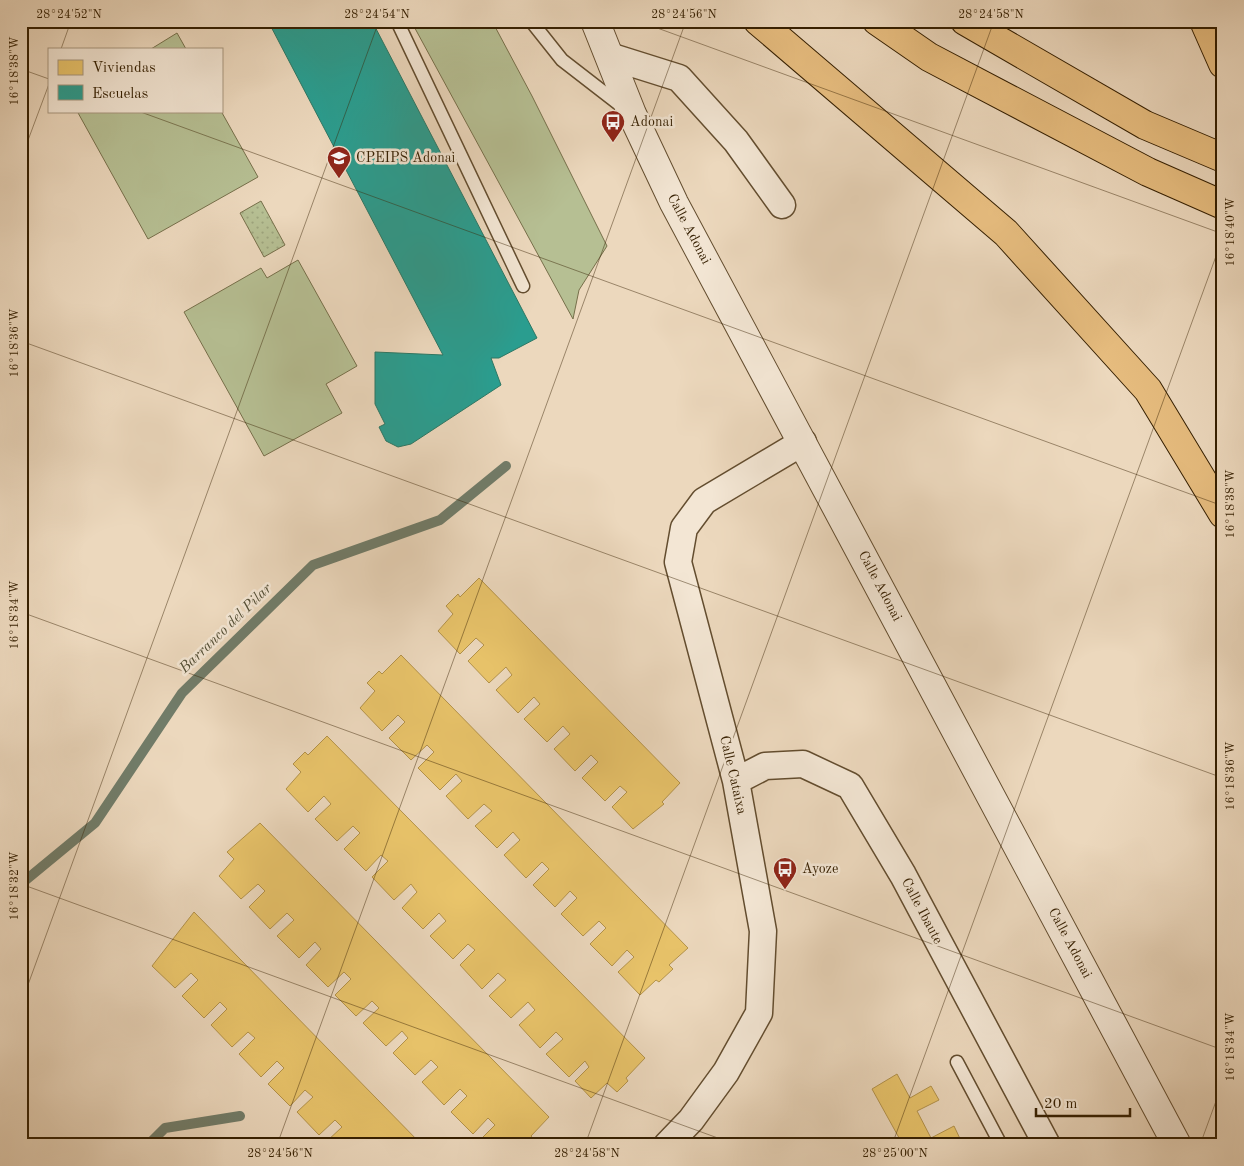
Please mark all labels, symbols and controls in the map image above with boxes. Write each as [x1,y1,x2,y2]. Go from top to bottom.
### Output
text: 28°24'52"N [36,8,102,21]
text: 28°24'54"N [344,8,410,21]
text: 28°24'56"N [651,8,717,21]
text: 28°24'58"N [958,8,1024,21]
text: 16°18'38"W [9,36,21,106]
legend [48,48,222,112]
text: Viviendas [92,61,156,76]
text: Escuelas [92,87,148,102]
bus stop icon: Adonai [600,109,626,143]
place label: Adonai [630,115,673,129]
school or university icon: CPEIPS Adonai [326,145,352,179]
place label: CPEIPS Adonai [356,151,456,165]
street label: Calle Adonai [665,192,713,267]
text: 16°18'40"W [1225,197,1237,267]
text: 16°18'36"W [9,308,21,378]
text: 16°18'38"W [1225,469,1237,539]
street label: Calle Adonai [856,549,904,624]
text: 16°18'34"W [9,580,21,650]
water label: Barranco del Pilar [176,581,275,677]
street label: Calle Cataixa [717,734,749,816]
text: 16°18'36"W [1225,741,1237,811]
text: 16°18'32"W [9,851,21,921]
bus stop icon: Ayoze [772,856,798,890]
place label: Ayoze [802,862,838,876]
street label: Calle Ibaute [899,876,945,946]
street label: Calle Adonai [1046,906,1094,981]
text: 16°18'34"W [1225,1012,1237,1082]
scale bar [1036,1086,1130,1118]
text: 20 m [1044,1097,1078,1112]
text: 28°24'56"N [247,1147,313,1160]
text: 28°24'58"N [554,1147,620,1160]
text: 28°25'00"N [862,1147,928,1160]

